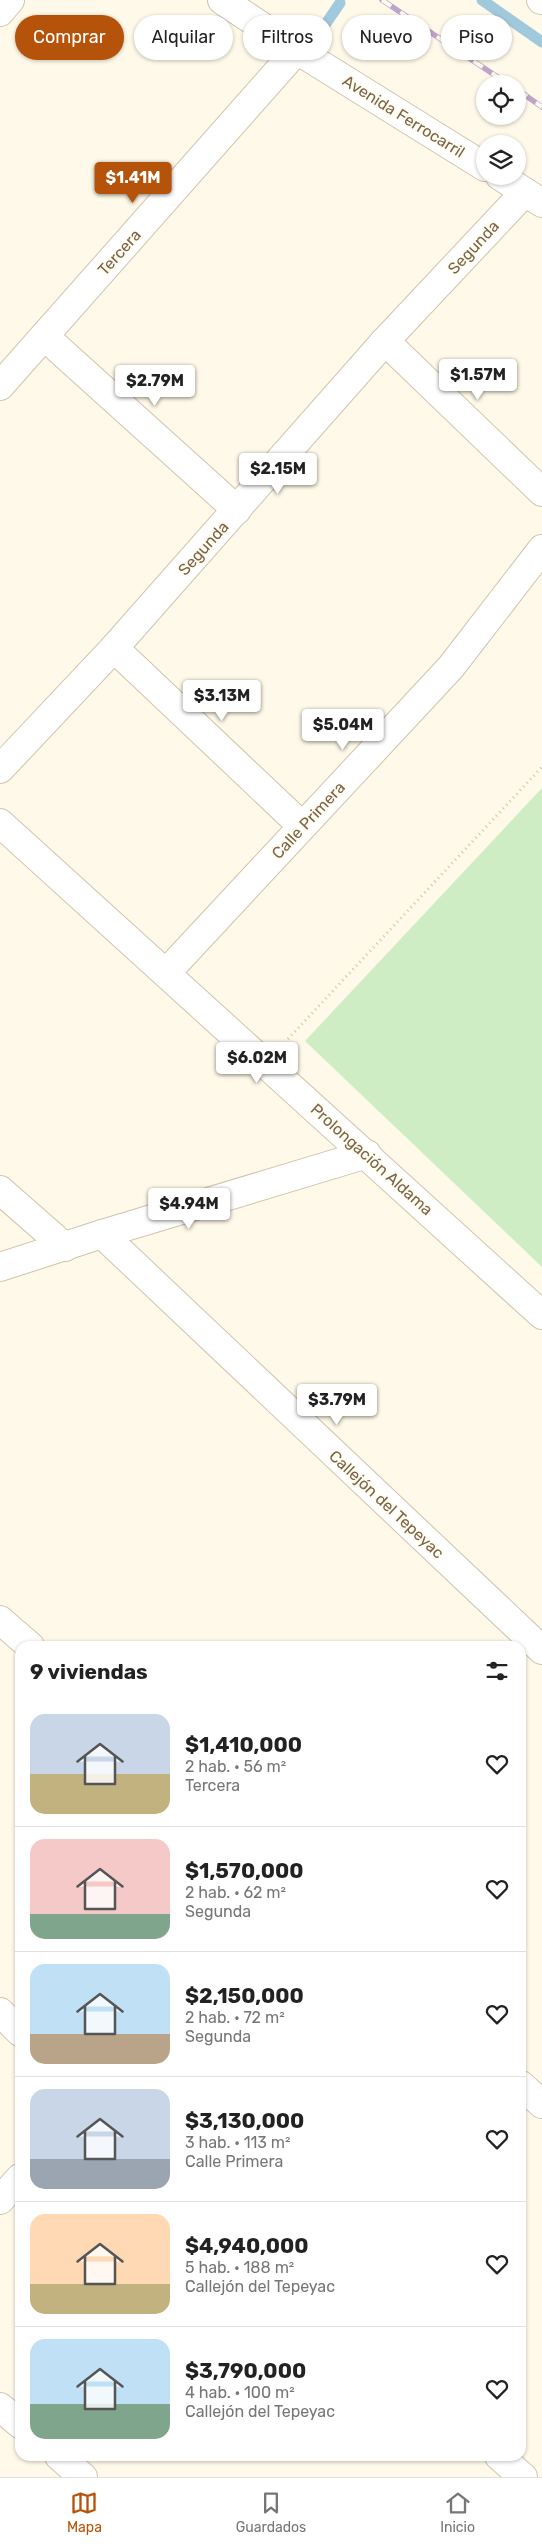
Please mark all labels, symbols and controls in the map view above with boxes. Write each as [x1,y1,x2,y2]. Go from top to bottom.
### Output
chip: Comprar [15,15,124,60]
chip: Alquilar [134,15,233,60]
chip: Filtros [243,15,332,60]
chip: Nuevo [342,15,431,60]
chip: Piso [441,15,512,60]
street label: Avenida Ferrocarril [339,71,468,162]
map controls [476,75,526,185]
button: locate [476,75,526,125]
button: layers [476,135,526,185]
pin: $1.41M [92,162,174,204]
text: $1.41M [106,168,160,187]
street label: Segunda [444,217,503,278]
street label: Tercera [94,225,145,279]
pin: $1.57M [437,358,519,401]
pin: $2.79M [114,364,196,407]
text: $1.57M [450,365,506,384]
text: $2.79M [126,371,184,390]
pin: $2.15M [237,452,319,495]
text: $2.15M [250,459,306,478]
street label: Segunda [174,517,233,579]
pin: $3.13M [181,680,263,722]
text: $3.13M [194,686,250,705]
pin: $5.04M [302,708,384,751]
text: $5.04M [313,715,373,734]
street label: Calle Primera [268,778,349,863]
pin: $6.02M [216,1042,298,1084]
text: $6.02M [227,1048,287,1067]
street label: Prolongación Aldama [307,1100,437,1219]
pin: $4.94M [148,1188,230,1230]
text: $4.94M [159,1194,219,1213]
pin: $3.79M [296,1384,378,1426]
text: $3.79M [308,1390,366,1409]
street label: Callejón del Tepeyac [325,1446,448,1563]
icon: filters [483,1657,511,1685]
text: 9 viviendas [30,1659,148,1684]
text: $1,410,000 [185,1732,302,1757]
icon: home [70,1734,130,1794]
icon: heart [483,1750,511,1778]
text: 2 hab. · 56 m² [185,1757,286,1776]
text: Tercera [185,1776,240,1795]
text: $1,570,000 [185,1858,304,1883]
icon: home [70,1859,130,1919]
icon: heart [483,1875,511,1903]
text: 2 hab. · 62 m² [185,1883,286,1902]
text: Segunda [185,1902,251,1921]
text: $2,150,000 [185,1983,304,2008]
icon: home [70,1984,130,2044]
icon: heart [483,2000,511,2028]
text: 2 hab. · 72 m² [185,2008,285,2027]
text: Segunda [185,2027,251,2046]
text: $3,130,000 [185,2108,304,2133]
icon: home [70,2109,130,2169]
icon: heart [483,2125,511,2153]
text: 3 hab. · 113 m² [185,2133,291,2152]
text: Calle Primera [185,2152,283,2171]
text: $4,940,000 [185,2233,309,2258]
icon: home [70,2234,130,2294]
icon: heart [483,2250,511,2278]
text: 5 hab. · 188 m² [185,2258,294,2277]
text: Callejón del Tepeyac [185,2277,335,2296]
text: $3,790,000 [185,2358,306,2383]
icon: home [70,2359,130,2419]
icon: heart [483,2375,511,2403]
text: 4 hab. · 100 m² [185,2383,295,2402]
text: Callejón del Tepeyac [185,2402,335,2421]
tab: Mapa [67,2489,102,2536]
tab: Guardados [236,2489,306,2536]
tab: Inicio [440,2489,475,2536]

